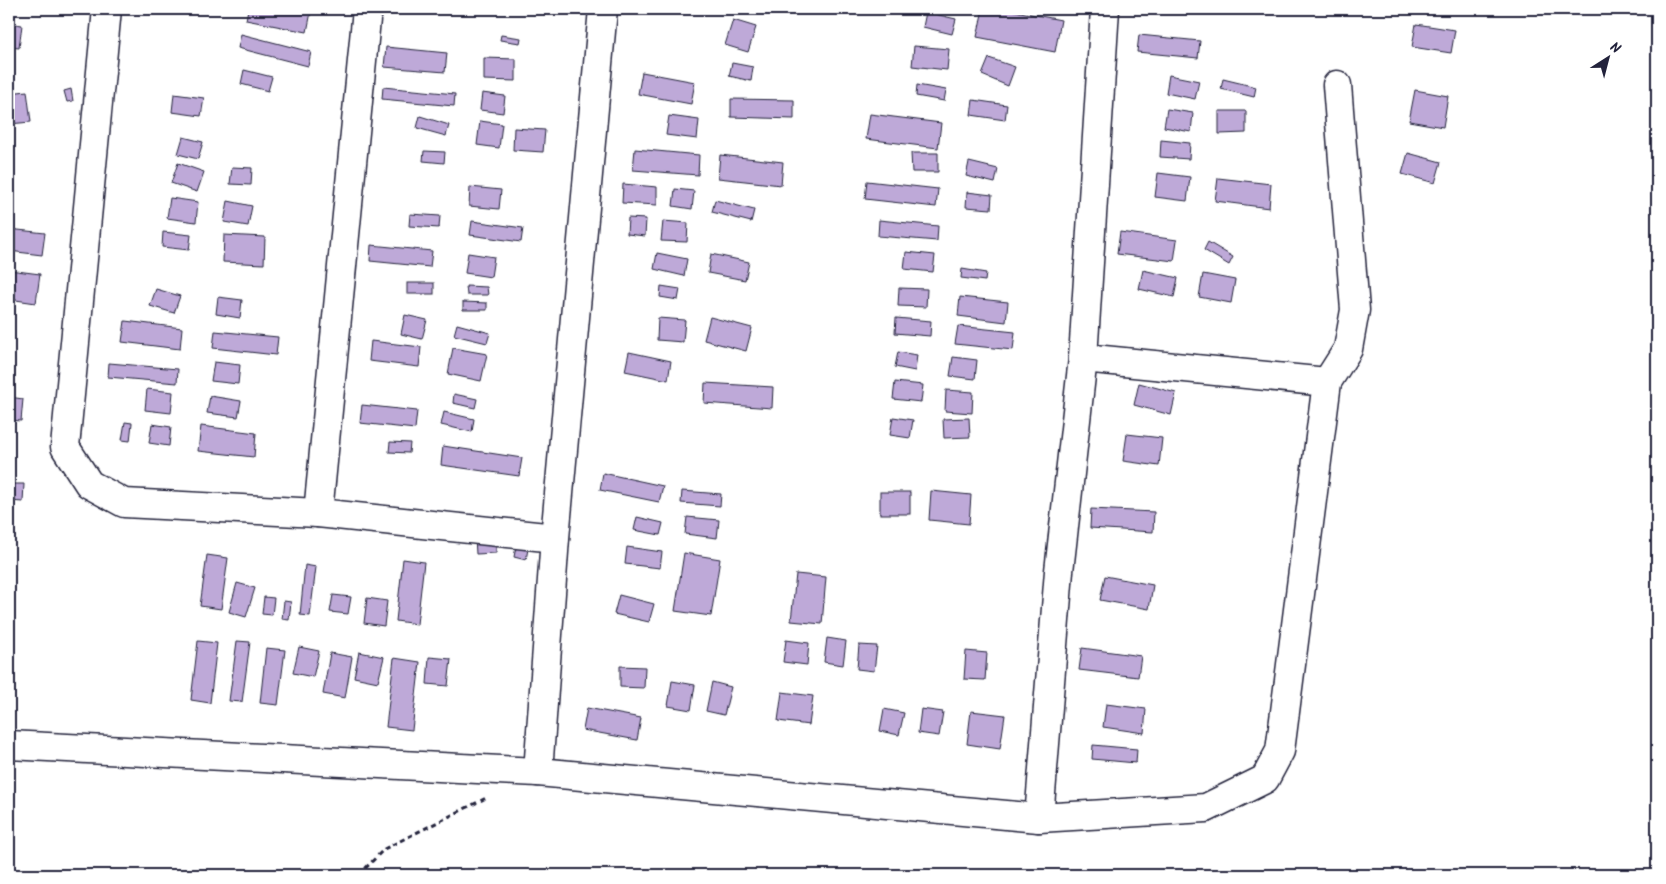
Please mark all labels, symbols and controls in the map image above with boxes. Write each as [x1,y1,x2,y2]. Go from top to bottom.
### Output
north arrow [1584,32,1634,82]
text: N [1605,37,1625,60]

